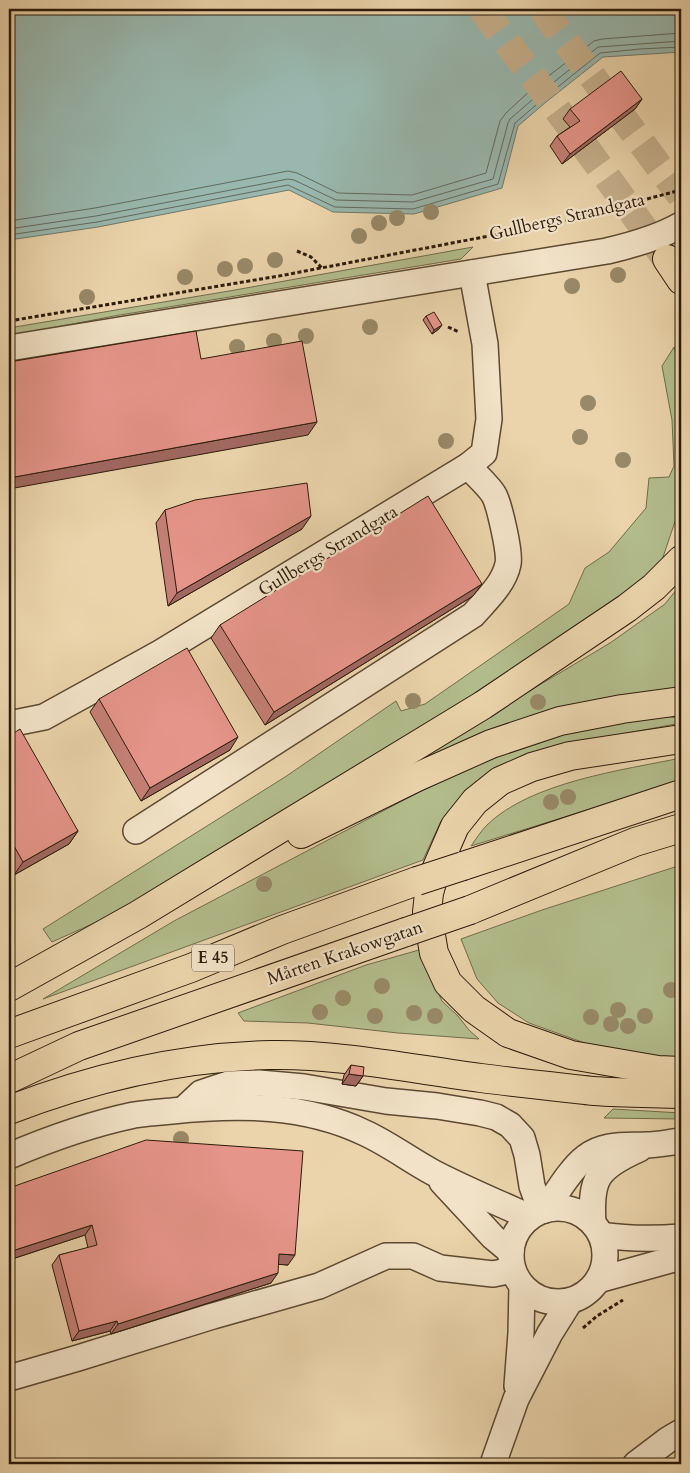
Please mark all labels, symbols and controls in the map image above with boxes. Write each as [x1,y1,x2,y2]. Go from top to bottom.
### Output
street label: Gullbergs Strandgata [487,187,647,247]
street label: Gullbergs Strandgata [253,499,403,603]
street label: Mårten Krakowgatan [264,914,427,991]
road number: E 45 [192,944,234,971]

